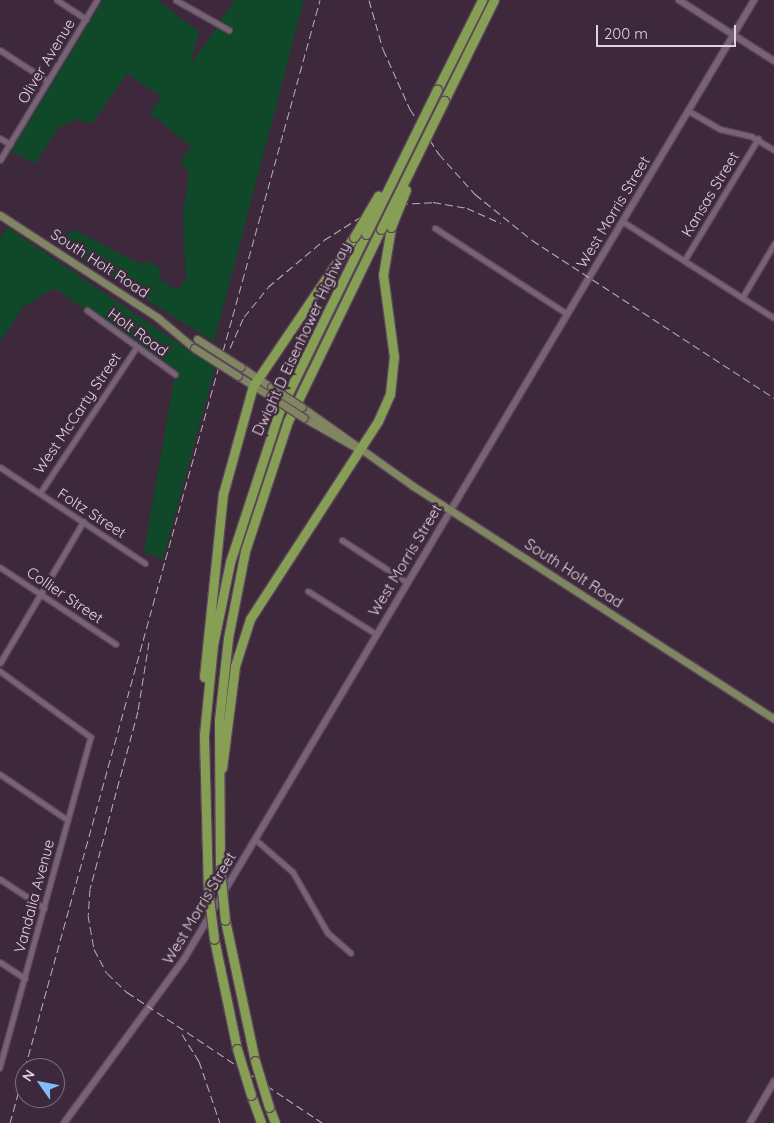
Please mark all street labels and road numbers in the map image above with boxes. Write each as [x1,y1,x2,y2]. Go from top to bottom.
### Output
street label: Oliver Avenue [14,15,78,107]
street label: Kansas Street [677,148,743,240]
street label: West Morris Street [573,153,653,271]
street label: South Holt Road [48,225,152,301]
street label: Dwight D Eisenhower Highway [248,240,354,438]
street label: Holt Road [105,304,171,360]
street label: West McCarty Street [30,349,124,477]
street label: Foltz Street [54,484,130,542]
street label: West Morris Street [365,501,445,619]
street label: South Holt Road [522,535,626,611]
street label: Collier Street [23,563,107,627]
street label: Vandalia Avenue [10,837,58,955]
street label: West Morris Street [159,849,239,967]

